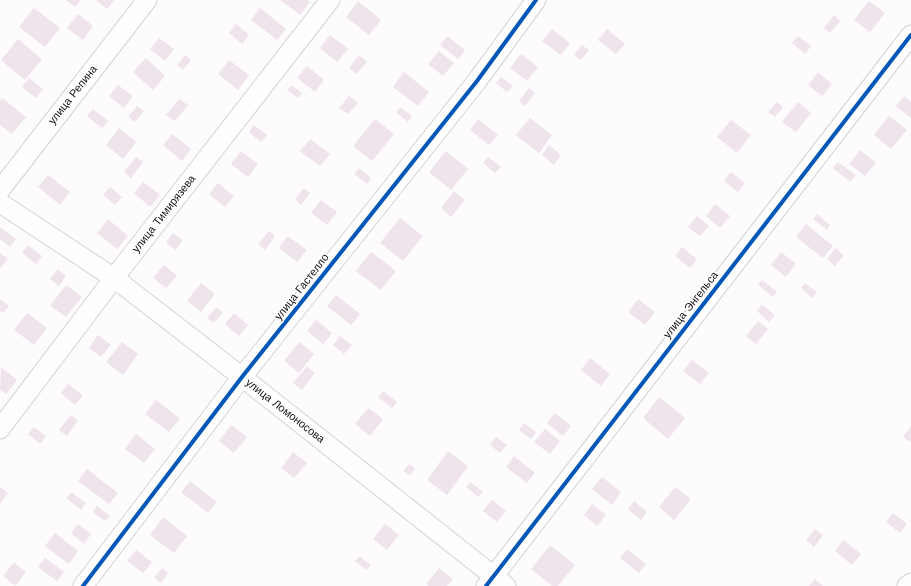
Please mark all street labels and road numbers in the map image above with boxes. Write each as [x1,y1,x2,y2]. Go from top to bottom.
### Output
street label: улица Репина [46,63,100,127]
street label: улица Тимирязева [130,173,198,255]
street label: улица Гастелло [272,251,332,323]
street label: улица Энгельса [661,269,721,341]
street label: улица Ломоносова [243,376,327,446]

